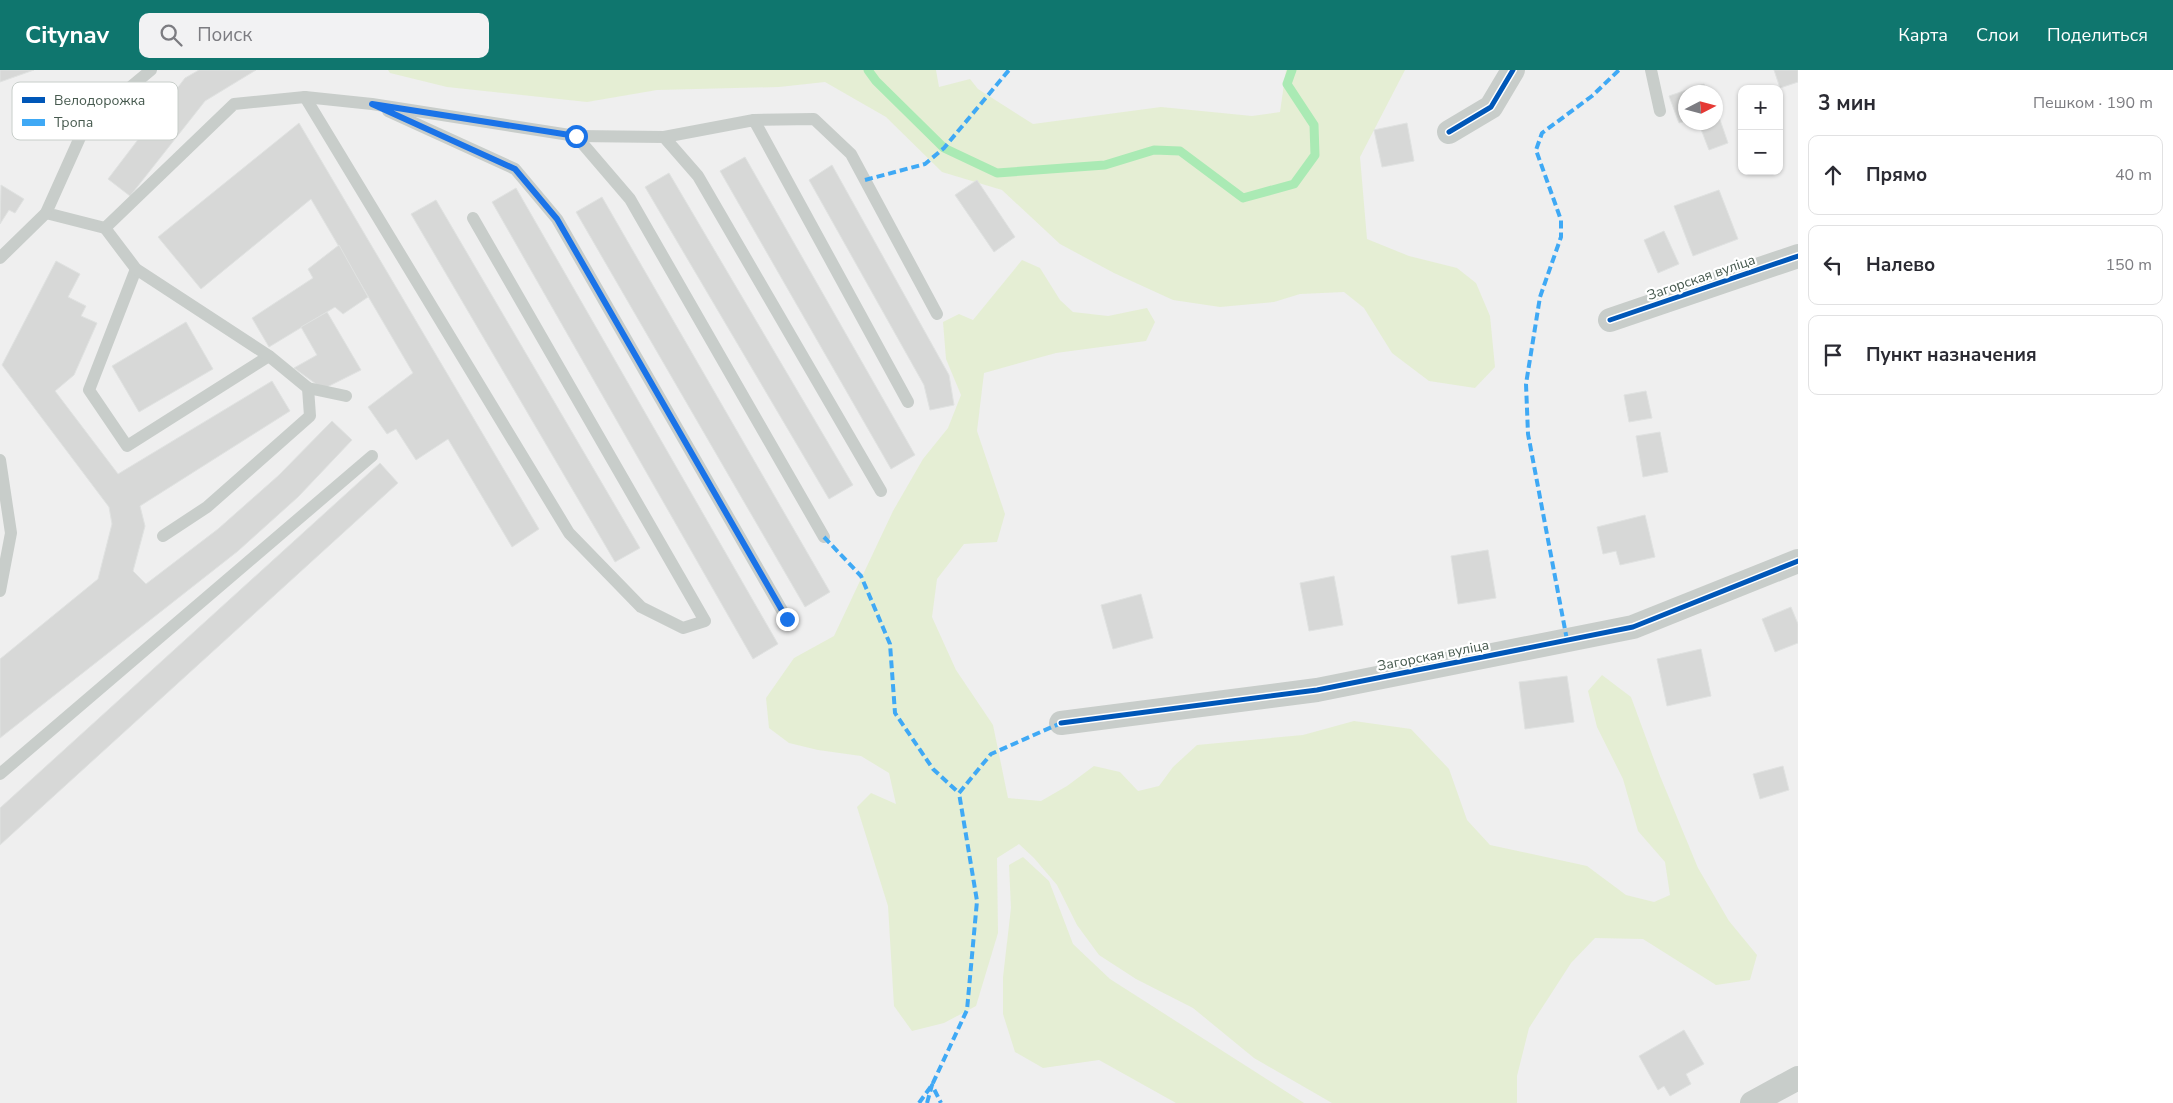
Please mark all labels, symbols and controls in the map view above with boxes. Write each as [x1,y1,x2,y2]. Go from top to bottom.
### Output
search box [139,13,489,58]
text: Citynav [25,19,109,51]
icon: search [157,21,185,49]
text: Поиск [197,22,252,48]
text: Карта [1898,23,1948,47]
text: Слои [1976,23,2019,47]
text: Поделиться [2047,23,2148,47]
legend [12,82,178,140]
north arrow [1678,85,1723,130]
map controls [1738,85,1783,175]
button: + [1738,85,1783,130]
text: 3 мин [1818,89,1876,117]
text: Велодорожка [54,91,145,110]
text: Пешком · 190 m [2033,92,2153,114]
text: Тропа [54,113,93,132]
route start [565,125,588,148]
button: − [1738,130,1783,175]
icon: ahead [1819,161,1847,189]
text: Прямо [1866,162,1927,188]
text: 40 m [2115,164,2152,186]
street label: Загорская вуліца [1644,250,1758,305]
icon: left [1819,251,1847,279]
text: Налево [1866,252,1935,278]
text: 150 m [2105,254,2152,276]
icon: arrive [1819,341,1847,369]
text: Пункт назначения [1866,342,2037,368]
route end [776,608,799,631]
street label: Загорская вуліца [1376,635,1491,676]

